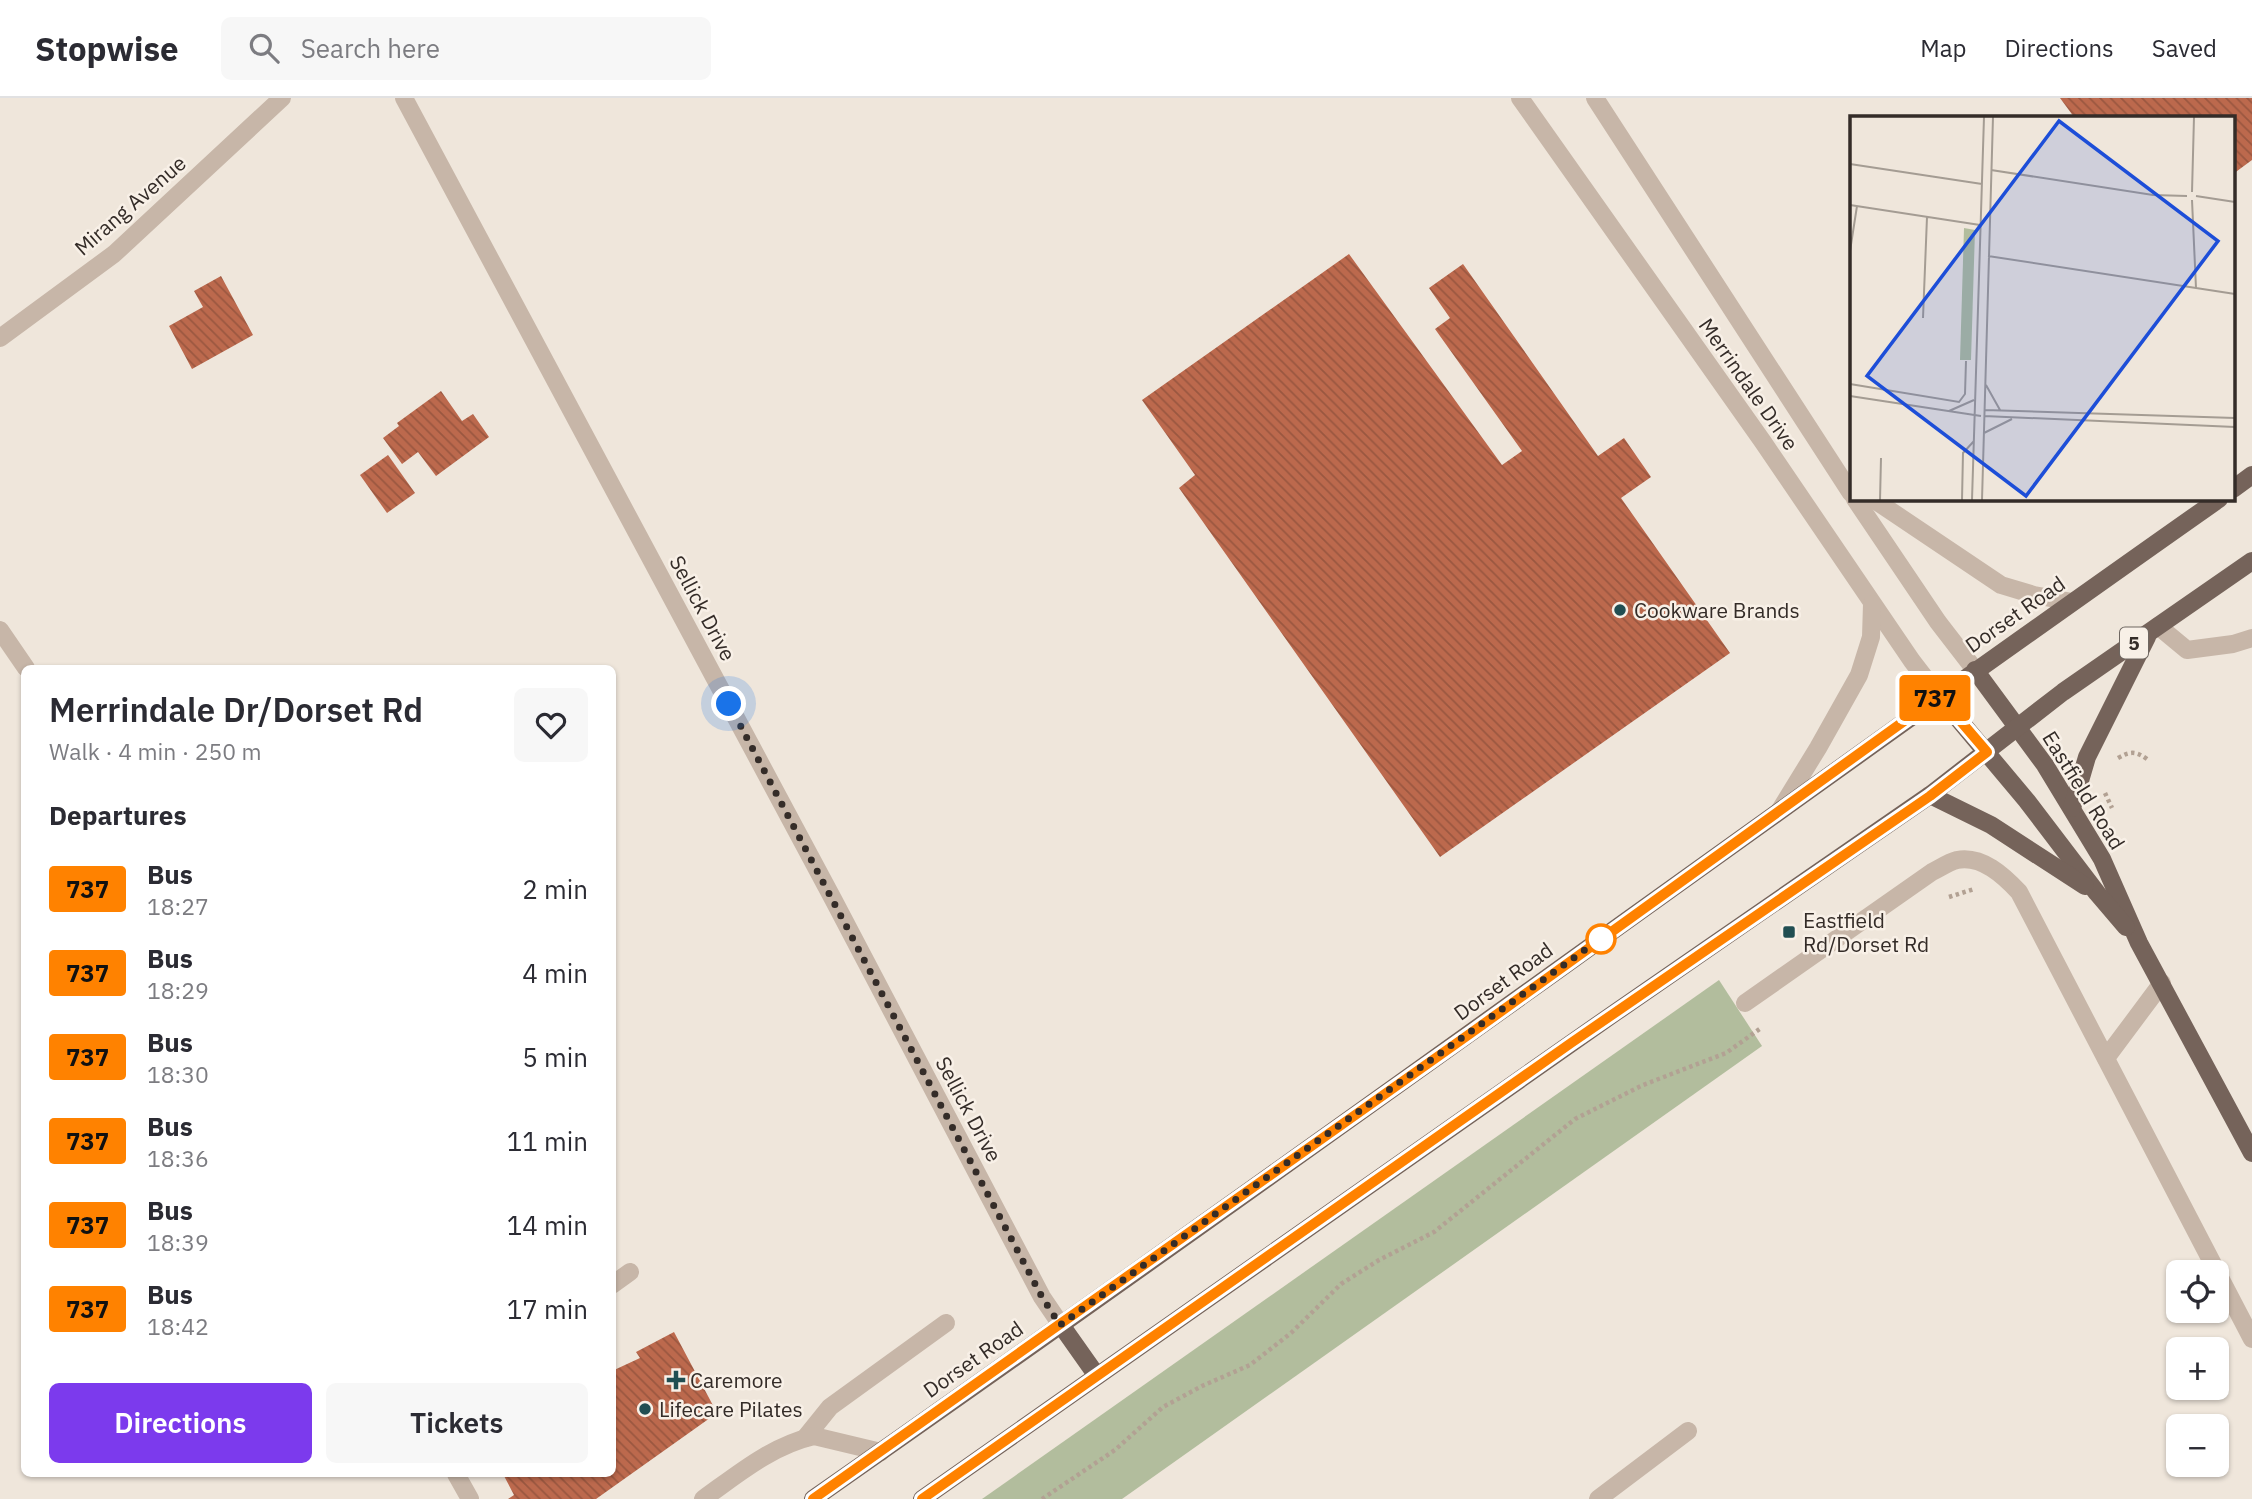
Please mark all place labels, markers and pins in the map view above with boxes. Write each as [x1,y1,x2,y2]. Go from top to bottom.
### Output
place label: Cookware Brands [1634,596,1800,624]
marker: Cookware Brands [1612,602,1628,618]
place label: Eastfield Rd/Dorset Rd [1803,906,1929,958]
unlabelled marker [1586,924,1616,954]
marker: Eastfield Rd/Dorset Rd [1781,924,1797,940]
place label: Caremore [690,1366,783,1394]
marker: Caremore [668,1372,684,1388]
place label: Lifecare Pilates [659,1395,803,1423]
marker: Lifecare Pilates [637,1401,653,1417]

